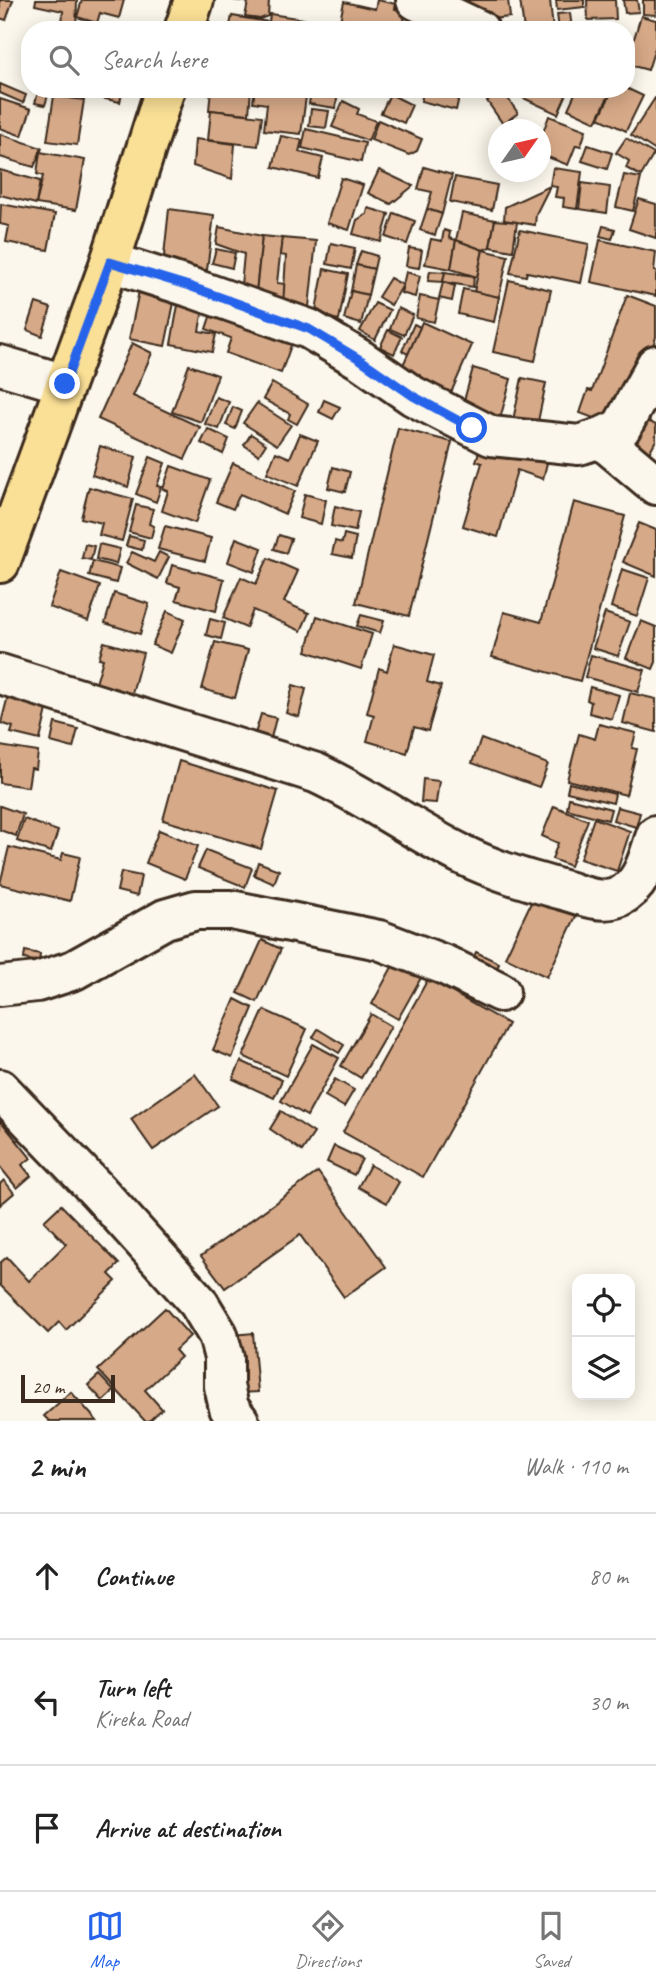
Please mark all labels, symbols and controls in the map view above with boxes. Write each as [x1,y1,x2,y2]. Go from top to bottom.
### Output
search box [21,21,635,98]
icon: search [45,41,83,79]
text: Search here [101,43,207,76]
north arrow [488,119,551,182]
route end [49,368,80,399]
route start [456,412,487,443]
map controls [572,1274,635,1400]
button: locate [572,1274,635,1337]
button: layers [572,1337,635,1400]
scale bar [21,1372,116,1404]
text: 20 m [32,1375,64,1399]
text: 2 min [28,1448,85,1486]
text: Walk · 110 m [524,1452,628,1481]
icon: ahead [28,1557,66,1595]
text: Continue [95,1560,173,1593]
text: 80 m [589,1562,628,1591]
text: Turn left [95,1671,170,1704]
icon: left [28,1683,66,1721]
text: 30 m [589,1688,628,1717]
text: Kireka Road [95,1704,189,1733]
icon: arrive [28,1809,66,1847]
text: Arrive at destination [95,1812,281,1845]
tab: Map [86,1907,124,1973]
tab: Directions [295,1907,361,1973]
tab: Saved [532,1907,570,1973]

